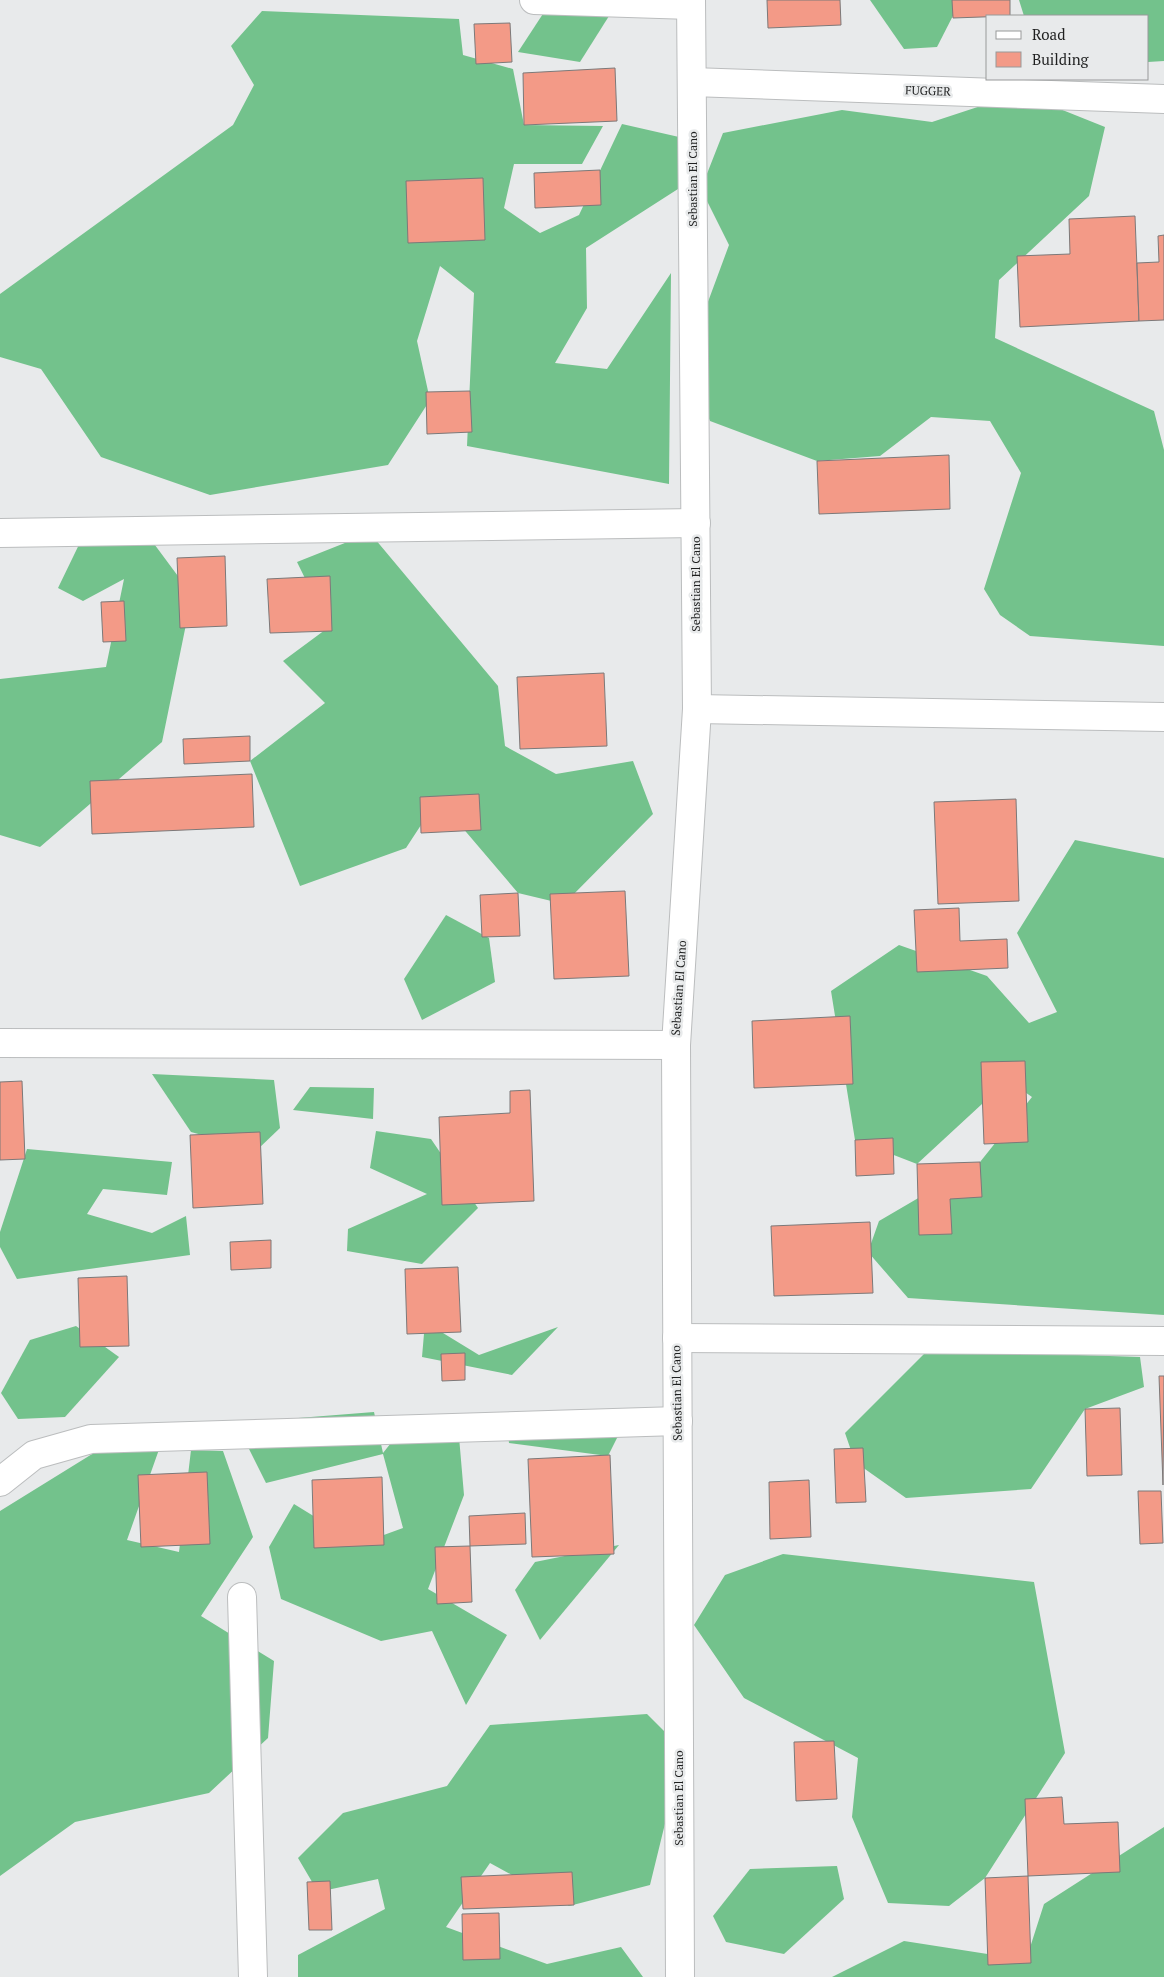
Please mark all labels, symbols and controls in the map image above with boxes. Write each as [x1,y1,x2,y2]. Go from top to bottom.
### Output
legend [986,15,1149,80]
text: Road [1032,24,1065,44]
text: Building [1032,49,1090,69]
street label: FUGGER [905,82,951,99]
street label: Sebastian El Cano [685,131,700,227]
street label: Sebastian El Cano [688,536,703,632]
street label: Sebastian El Cano [668,939,689,1036]
street label: Sebastian El Cano [668,1345,685,1441]
street label: Sebastian El Cano [671,1750,686,1846]

